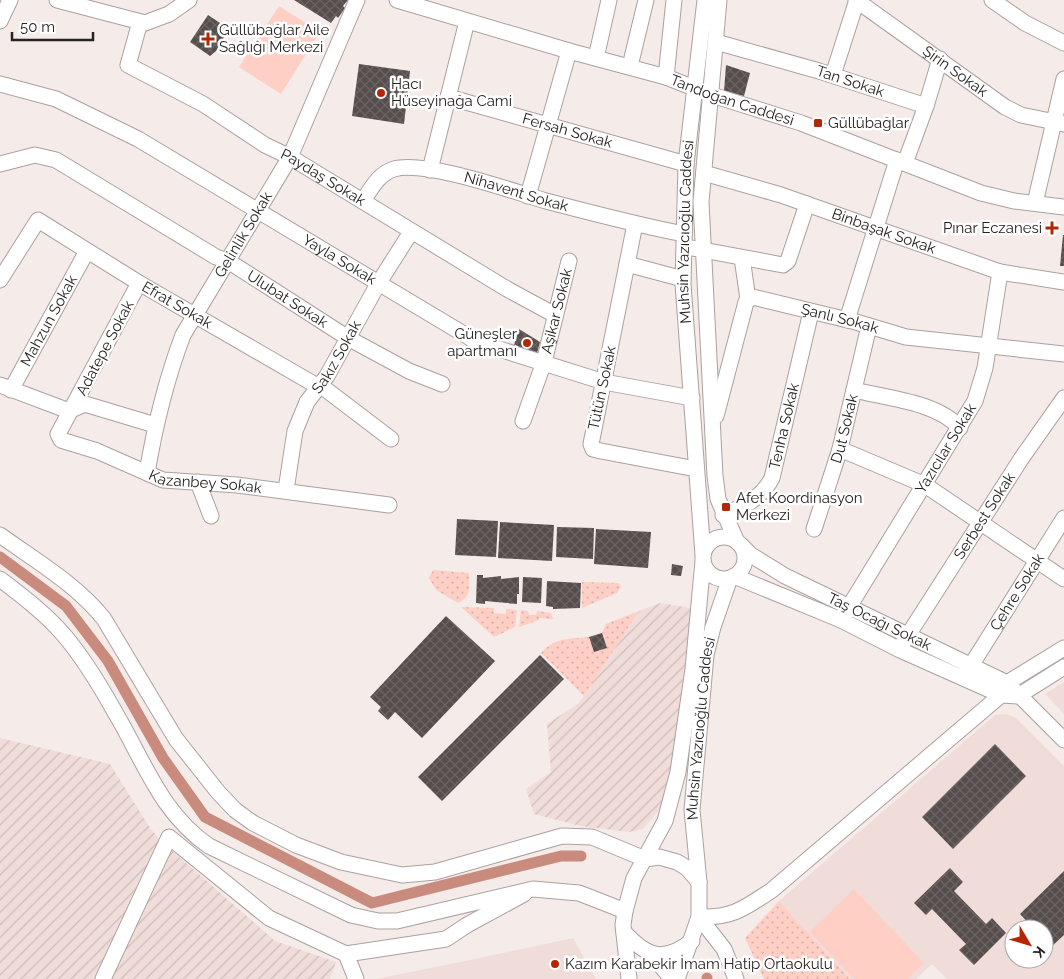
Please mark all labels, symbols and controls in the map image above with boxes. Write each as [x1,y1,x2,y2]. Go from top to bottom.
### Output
scale bar [12,10,94,42]
text: 50 m [20,18,55,36]
place label: Güllübağlar Aile Sağlığı Merkezi [219,21,329,56]
marker: Güllübağlar Aile Sağlığı Merkezi [201,32,215,46]
street label: Şirin Sokak [919,42,991,101]
street label: Tan Sokak [814,62,887,101]
street label: Tandoğan Caddesi [668,71,796,129]
place label: Hacı Hüseyinağa Cami [391,75,512,110]
marker: Hacı Hüseyinağa Cami [375,87,387,99]
street label: Fersah Sokak [520,109,614,152]
place label: Güllübağlar [828,114,910,132]
marker: Güllübağlar [812,117,824,129]
street label: Muhsin Yazıcıoğlu Caddesi [674,139,698,324]
street label: Paydaş Sokak [278,145,369,210]
street label: Nihavent Sokak [462,168,570,215]
street label: Gelinlik Sokak [211,188,276,281]
street label: Binbaşak Sokak [829,205,938,258]
place label: Pınar Eczanesi [943,219,1042,237]
marker: Pınar Eczanesi [1046,222,1058,234]
street label: Yayla Sokak [299,231,380,289]
street label: Aşikar Sokak [537,266,576,356]
street label: Ulubat Sokak [244,267,331,332]
street label: Mahzun Sokak [17,272,81,369]
street label: Efrat Sokak [139,278,215,332]
street label: Adatepe Sokak [72,297,138,399]
street label: Şanlı Sokak [799,300,881,337]
street label: Sakız Sokak [308,317,365,397]
place label: Güneşler apartmanı [447,325,518,360]
marker: Güneşler apartmanı [521,337,533,349]
street label: Tütün Sokak [584,344,620,432]
street label: Tenha Sokak [765,381,803,471]
street label: Dut Sokak [827,392,862,466]
street label: Yazıcılar Sokak [912,400,980,497]
street label: Kazanbey Sokak [146,466,263,497]
street label: Serbest Sokak [950,469,1019,563]
place label: Afet Koordinasyon Merkezi [736,489,862,524]
marker: Afet Koordinasyon Merkezi [720,501,732,513]
street label: Çehre Sokak [986,550,1048,634]
street label: Taş Ocağı Sokak [825,589,934,654]
street label: Muhsin Yazıcıoğlu Caddesi [683,635,719,821]
north arrow [1004,919,1054,969]
text: K [1030,943,1048,961]
place label: Kazım Karabekir İmam Hatip Ortaokulu [565,954,833,973]
marker: Kazım Karabekir İmam Hatip Ortaokulu [549,958,561,970]

